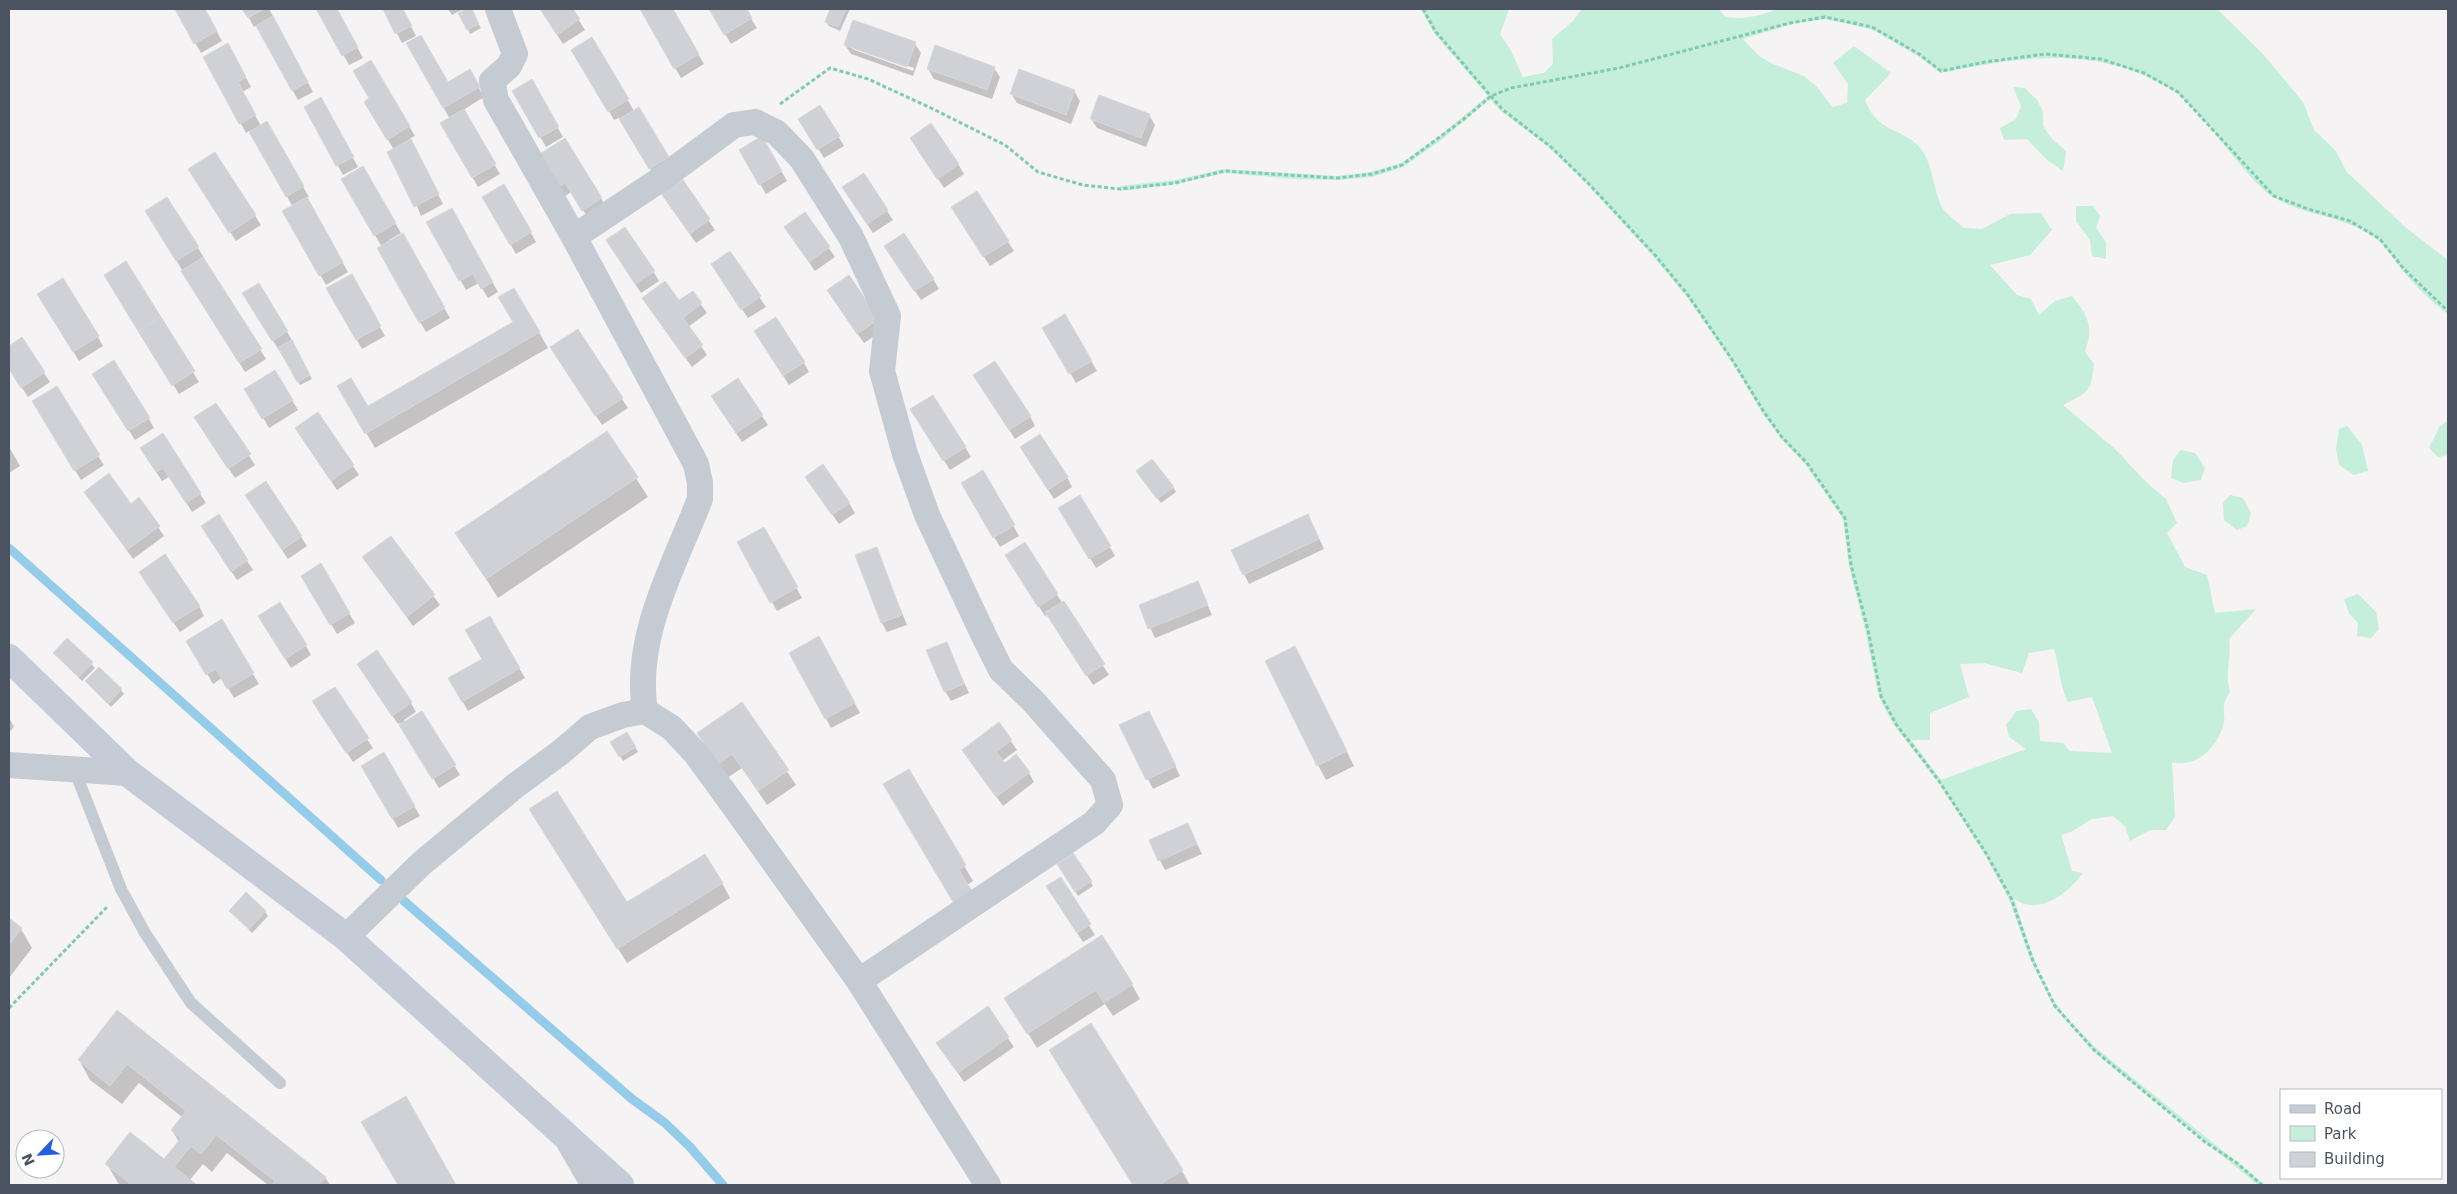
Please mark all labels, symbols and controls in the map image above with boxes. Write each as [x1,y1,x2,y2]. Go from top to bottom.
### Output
legend [2280,1089,2442,1179]
text: Road [2324,1100,2362,1118]
text: Park [2324,1125,2357,1143]
north arrow [15,1129,65,1179]
text: Building [2324,1150,2385,1168]
text: N [18,1151,38,1168]

